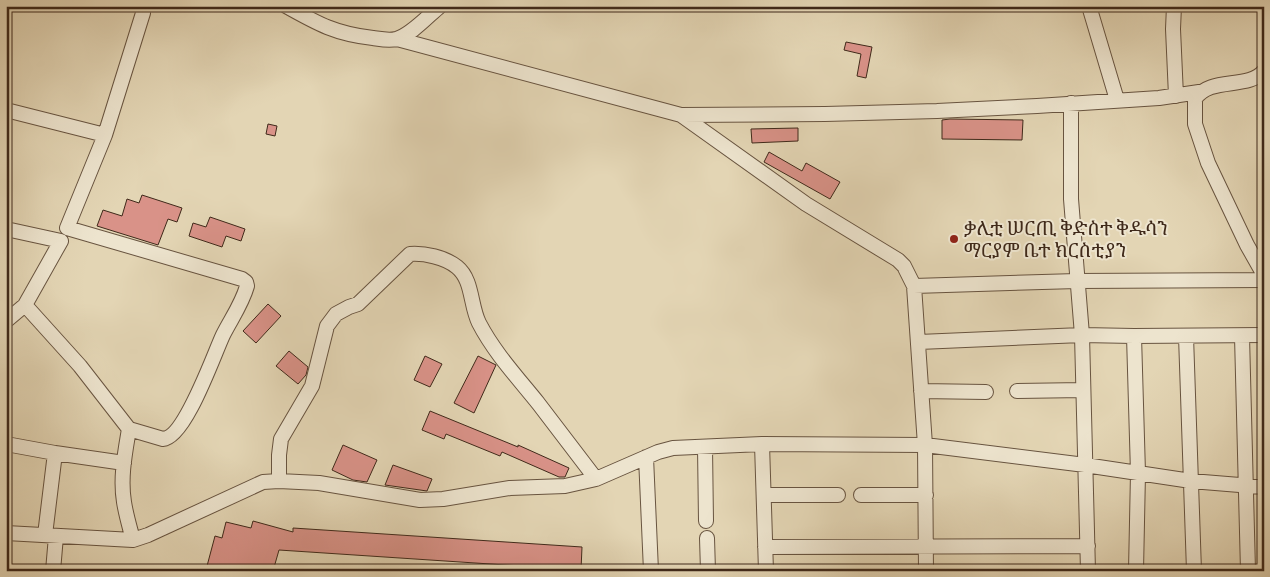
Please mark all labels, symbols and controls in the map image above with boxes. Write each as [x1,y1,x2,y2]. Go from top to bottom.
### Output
place label: ቃሊቲ ሠርጢ ቅድስተ ቅዱሳን ማርያም ቤተ ክርስቲያን [964,218,1168,262]
marker: ቃሊቲ ሠርጢ ቅድስተ ቅዱሳን ማርያም ቤተ ክርስቲያን [948,233,960,245]

